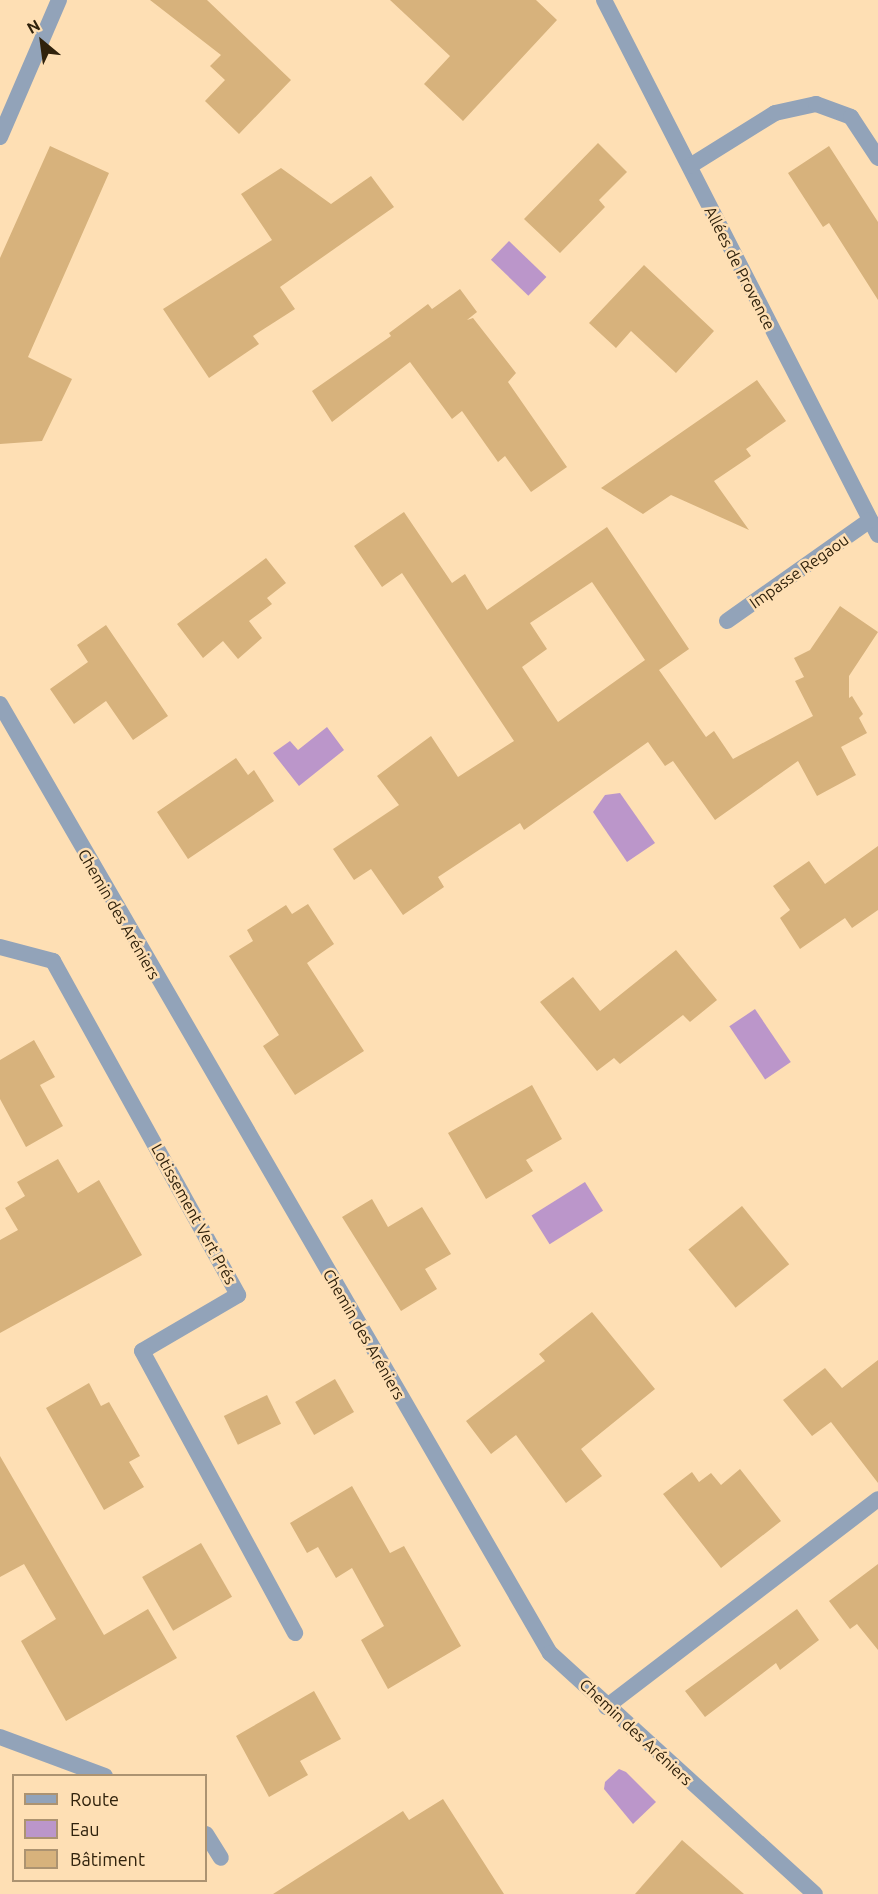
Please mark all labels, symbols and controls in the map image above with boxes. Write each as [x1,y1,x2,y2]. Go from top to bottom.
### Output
north arrow [12,12,72,72]
text: N [24,15,43,37]
street label: Allées de Provence [701,203,779,333]
street label: Impasse Regaou [746,530,852,612]
street label: Chemin des Aréniers [74,845,164,983]
street label: Lotissement Vert Prés [147,1140,241,1288]
street label: Chemin des Aréniers [319,1265,409,1403]
street label: Chemin des Aréniers [576,1675,696,1789]
legend [12,1774,207,1882]
text: Route [70,1789,119,1809]
text: Eau [70,1819,100,1839]
text: Bâtiment [70,1849,145,1869]

